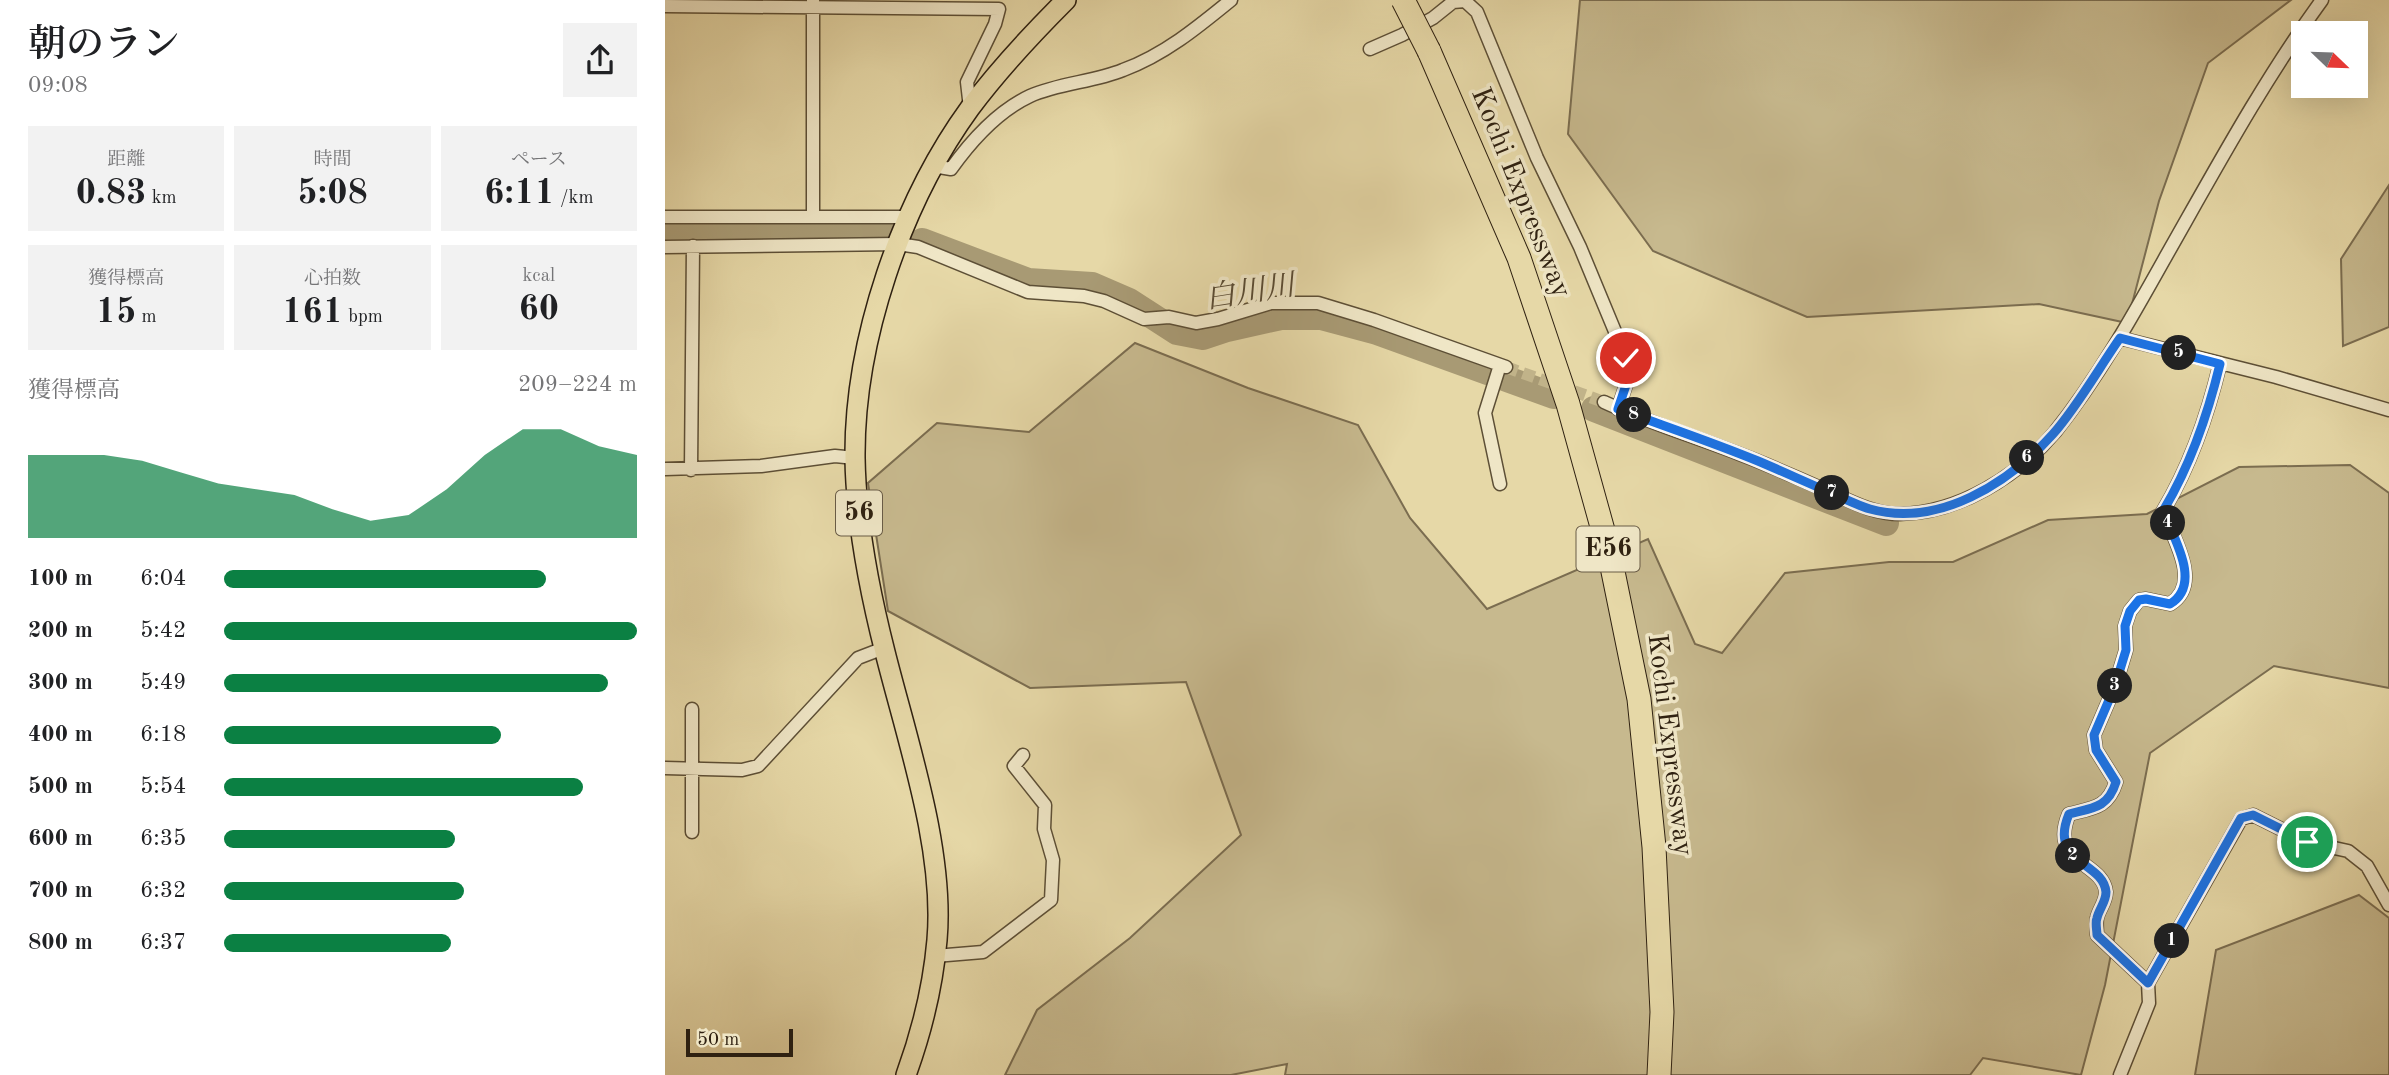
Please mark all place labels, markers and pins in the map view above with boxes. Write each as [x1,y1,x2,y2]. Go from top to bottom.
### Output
pin [1596,328,1656,388]
pin: 5 [2161,336,2197,370]
pin: 8 [1616,398,1651,432]
pin: 6 [2009,440,2045,476]
pin: 7 [1815,476,1849,510]
pin: 4 [2151,505,2185,540]
pin: 3 [2097,668,2133,704]
pin [2277,812,2337,872]
pin: 2 [2055,838,2091,874]
pin: 1 [2155,923,2189,958]

